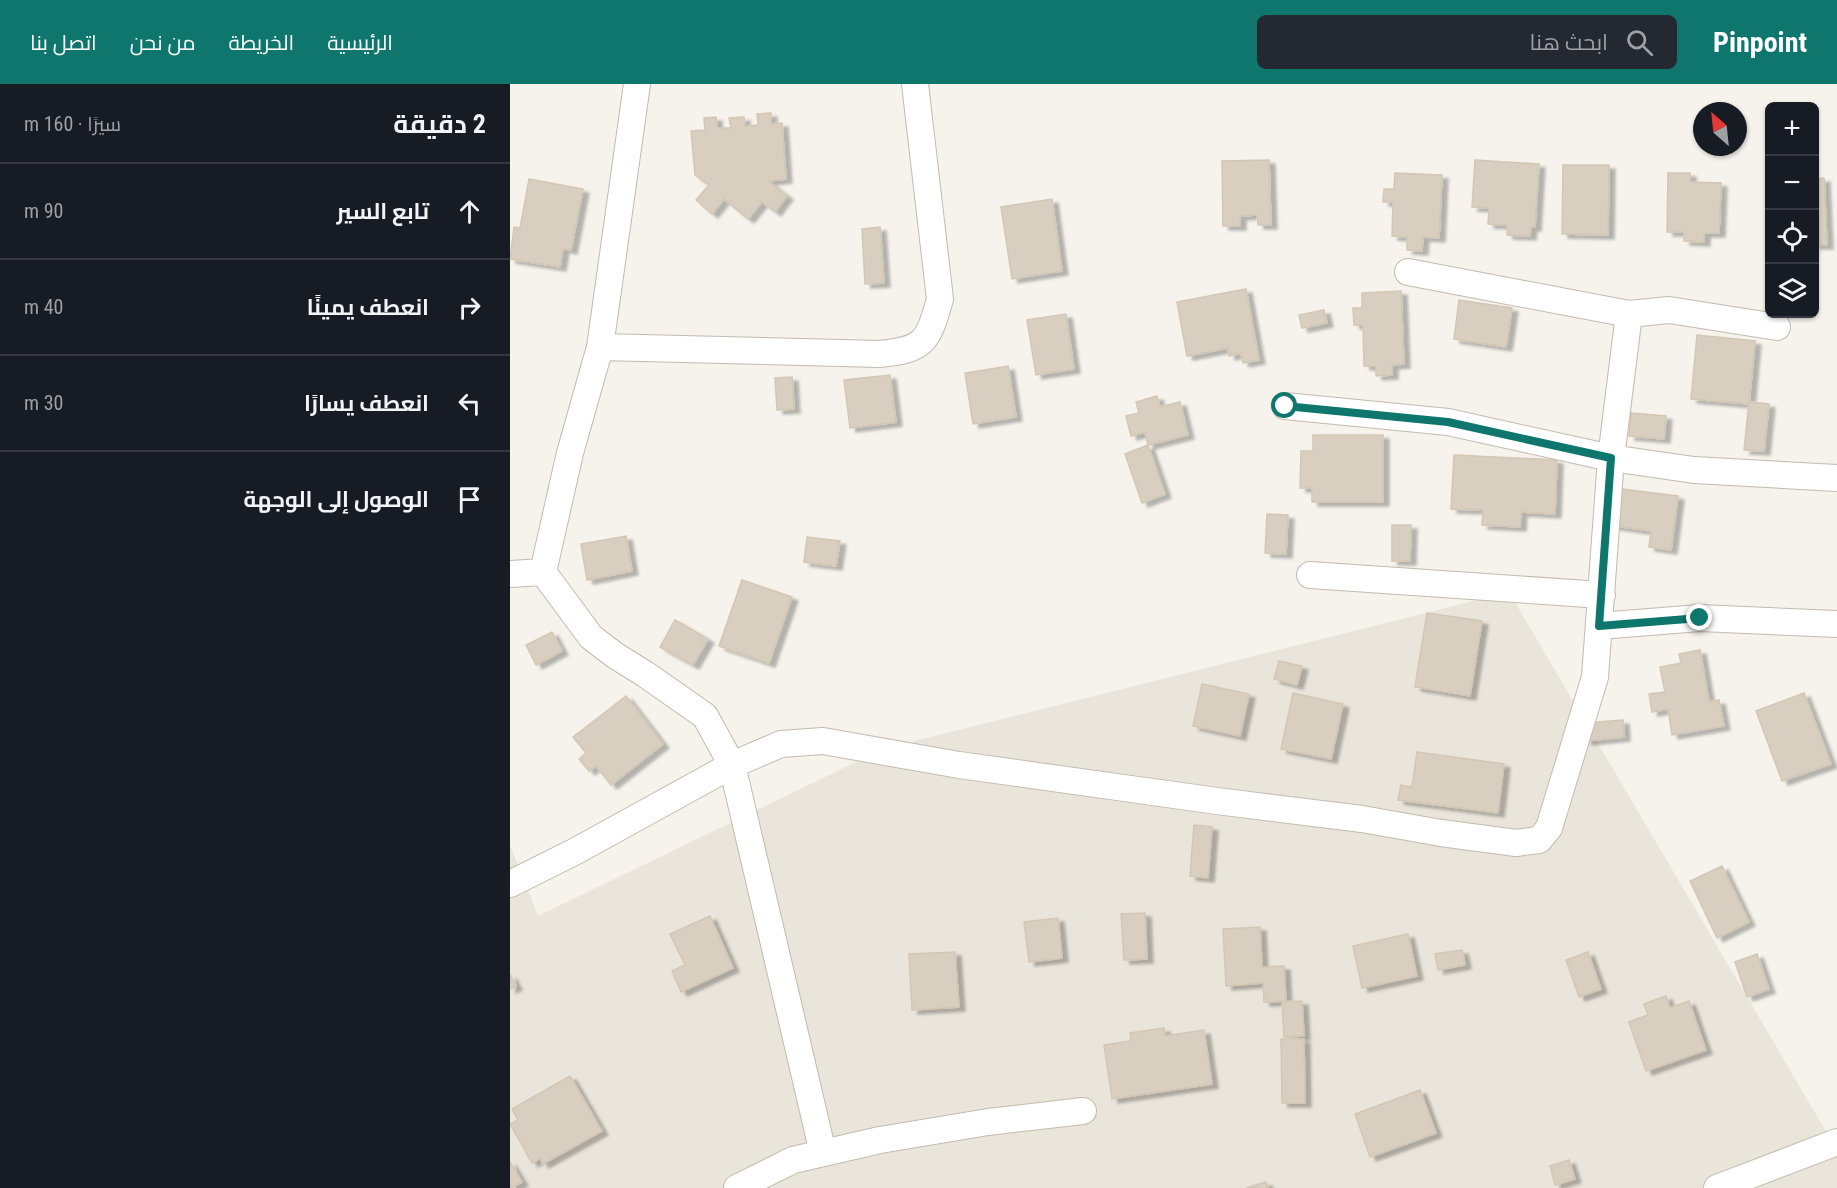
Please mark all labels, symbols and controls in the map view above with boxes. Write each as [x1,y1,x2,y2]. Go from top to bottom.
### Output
search box [1257,15,1677,69]
icon: search [1623,26,1656,59]
text: Pinpoint [1713,26,1807,59]
text: ابحث هنا [1529,30,1608,55]
text: اتصل بنا [30,31,97,55]
text: من نحن [130,31,196,55]
text: الخريطة [229,31,294,55]
text: الرئيسية [327,31,393,55]
north arrow [1693,102,1747,156]
map controls [1765,102,1819,318]
button: + [1765,102,1819,156]
text: 2 دقيقة [393,109,486,139]
text: سيرًا · 160 m [24,112,121,136]
button: − [1765,156,1819,210]
icon: ahead [453,195,486,228]
text: 90 m [24,199,63,223]
text: تابع السير [336,199,429,224]
button: locate [1765,210,1819,264]
button: layers [1765,264,1819,318]
icon: right [453,291,486,324]
text: 40 m [24,295,63,319]
text: انعطف يمينًا [307,295,429,320]
icon: left [453,387,486,420]
text: 30 m [24,391,63,415]
text: انعطف يسارًا [304,391,429,416]
route start [1271,392,1297,418]
icon: arrive [453,483,486,516]
text: الوصول إلى الوجهة [244,487,429,512]
route end [1686,604,1712,630]

